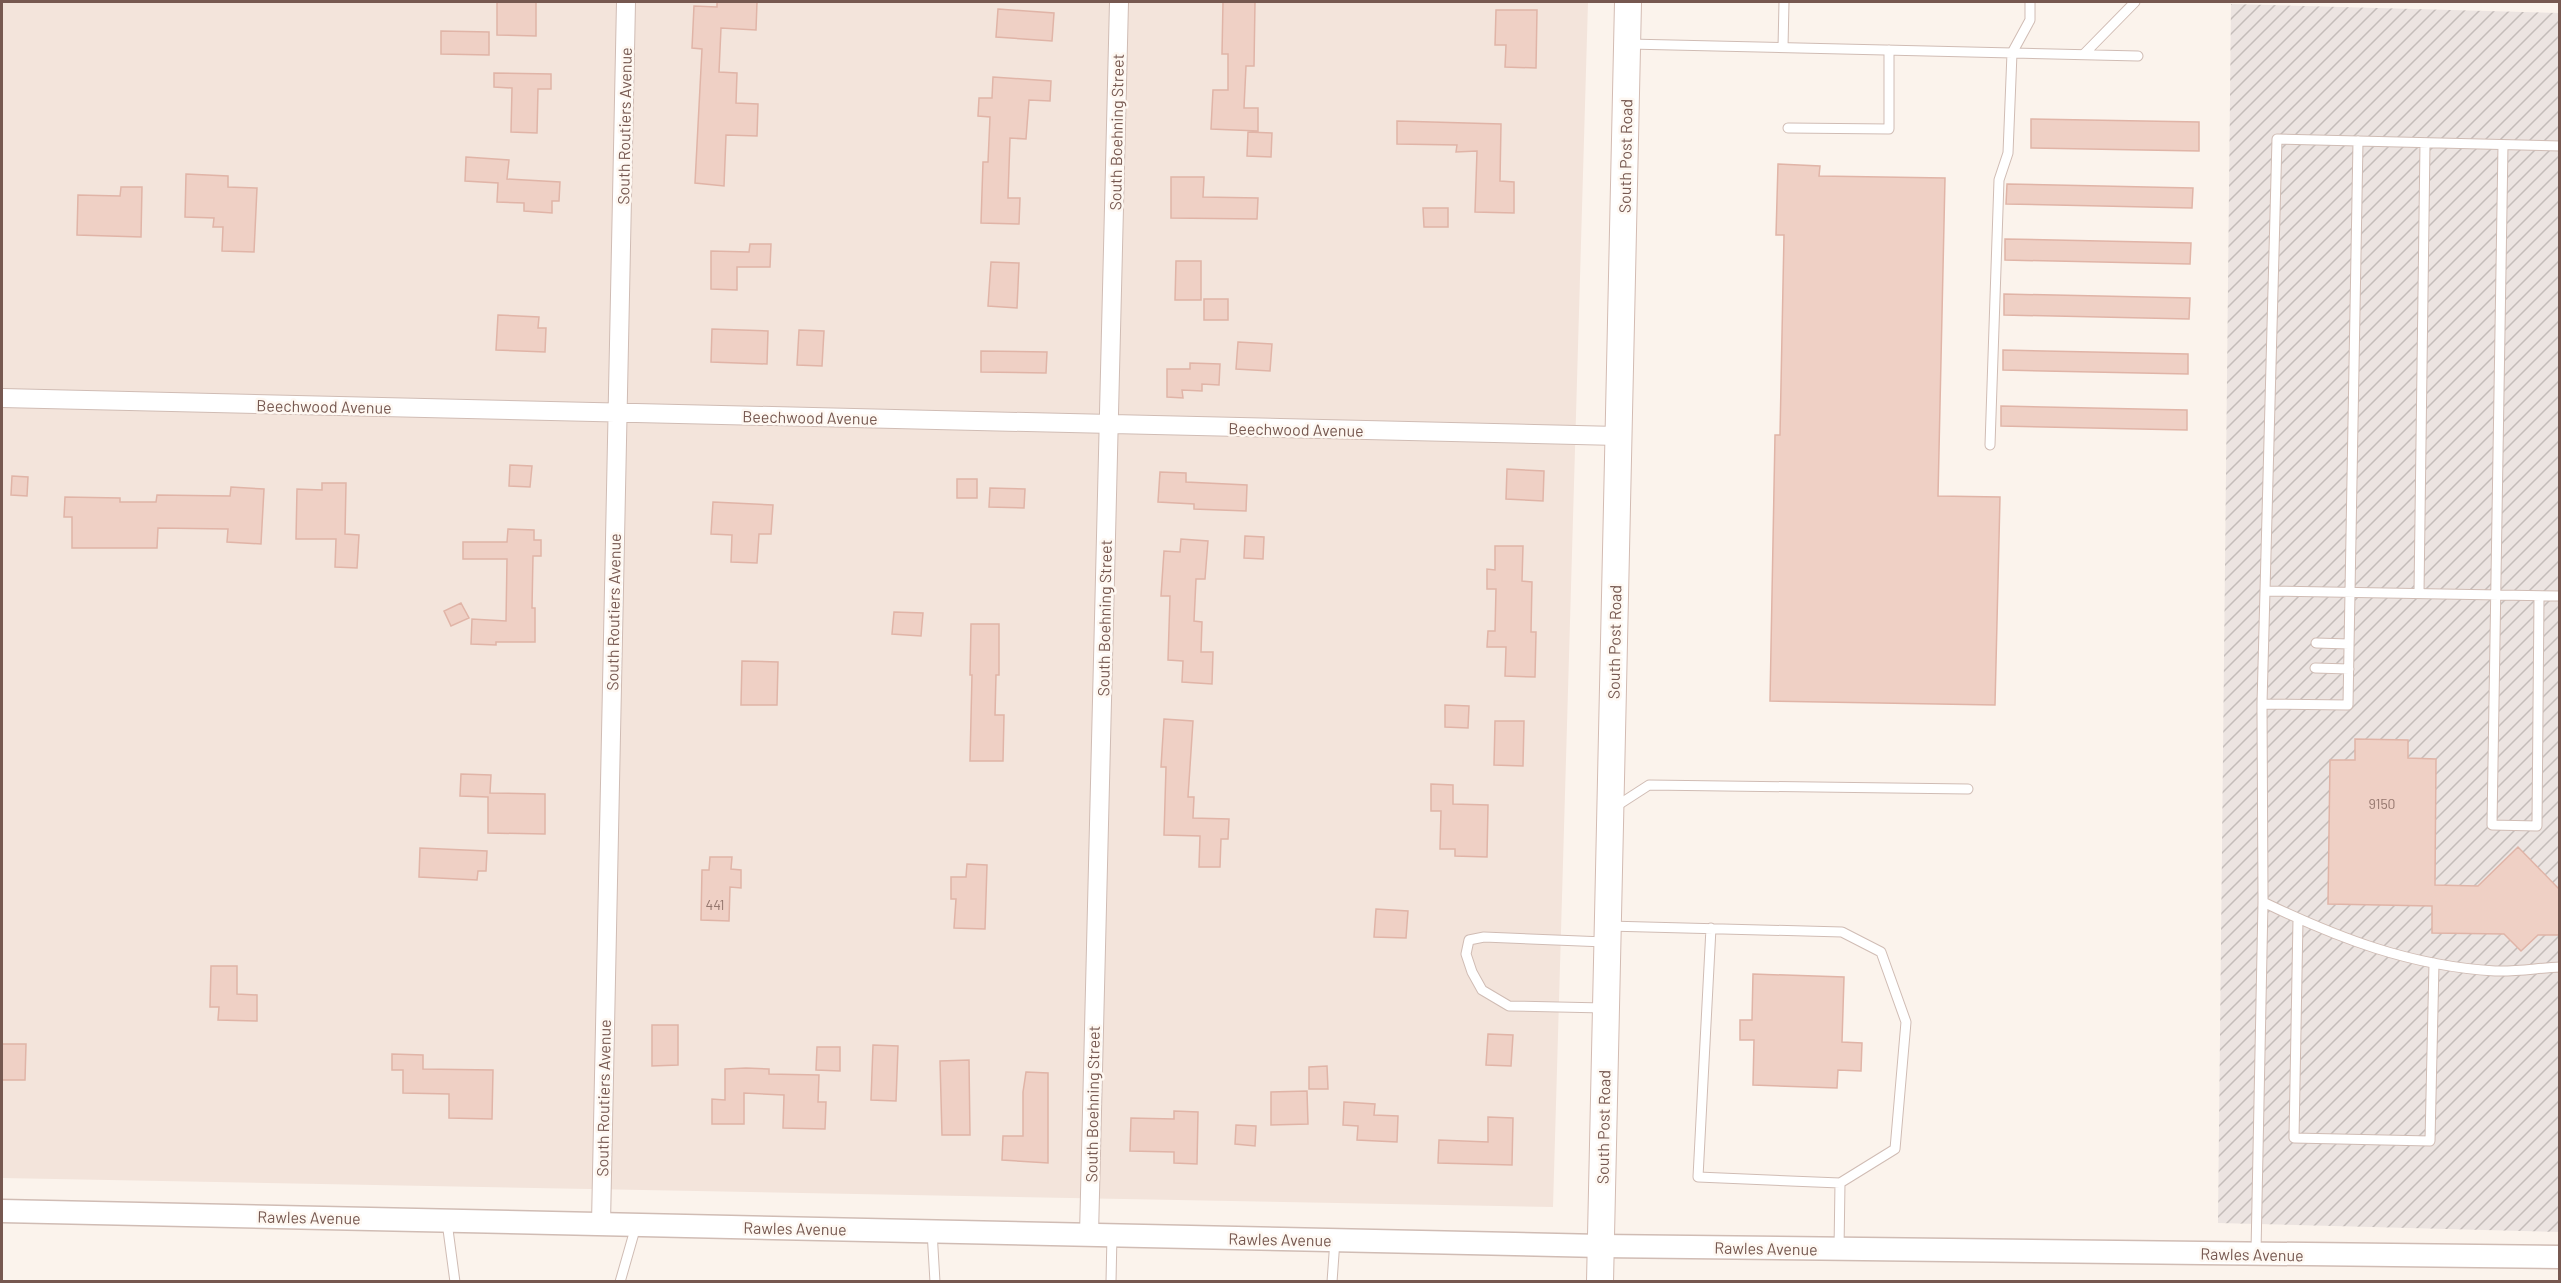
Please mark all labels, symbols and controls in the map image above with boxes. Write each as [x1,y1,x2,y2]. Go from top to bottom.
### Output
street label: South Routiers Avenue [613,47,635,205]
street label: South Boehning Street [1105,53,1127,211]
street label: South Post Road [1615,99,1635,213]
street label: Beechwood Avenue [256,395,392,417]
street label: Beechwood Avenue [742,406,878,428]
street label: Beechwood Avenue [1228,418,1364,440]
street label: South Routiers Avenue [602,533,624,691]
street label: South Boehning Street [1093,539,1115,697]
street label: South Post Road [1604,585,1624,699]
house number: 9150 [2368,795,2396,812]
house number: 441 [705,896,725,913]
street label: South Routiers Avenue [592,1019,614,1177]
street label: South Boehning Street [1081,1025,1103,1183]
street label: South Post Road [1593,1070,1613,1184]
street label: Rawles Avenue [257,1207,361,1227]
street label: Rawles Avenue [743,1218,847,1238]
street label: Rawles Avenue [1228,1229,1332,1249]
street label: Rawles Avenue [1714,1238,1818,1258]
street label: Rawles Avenue [2200,1244,2304,1264]

